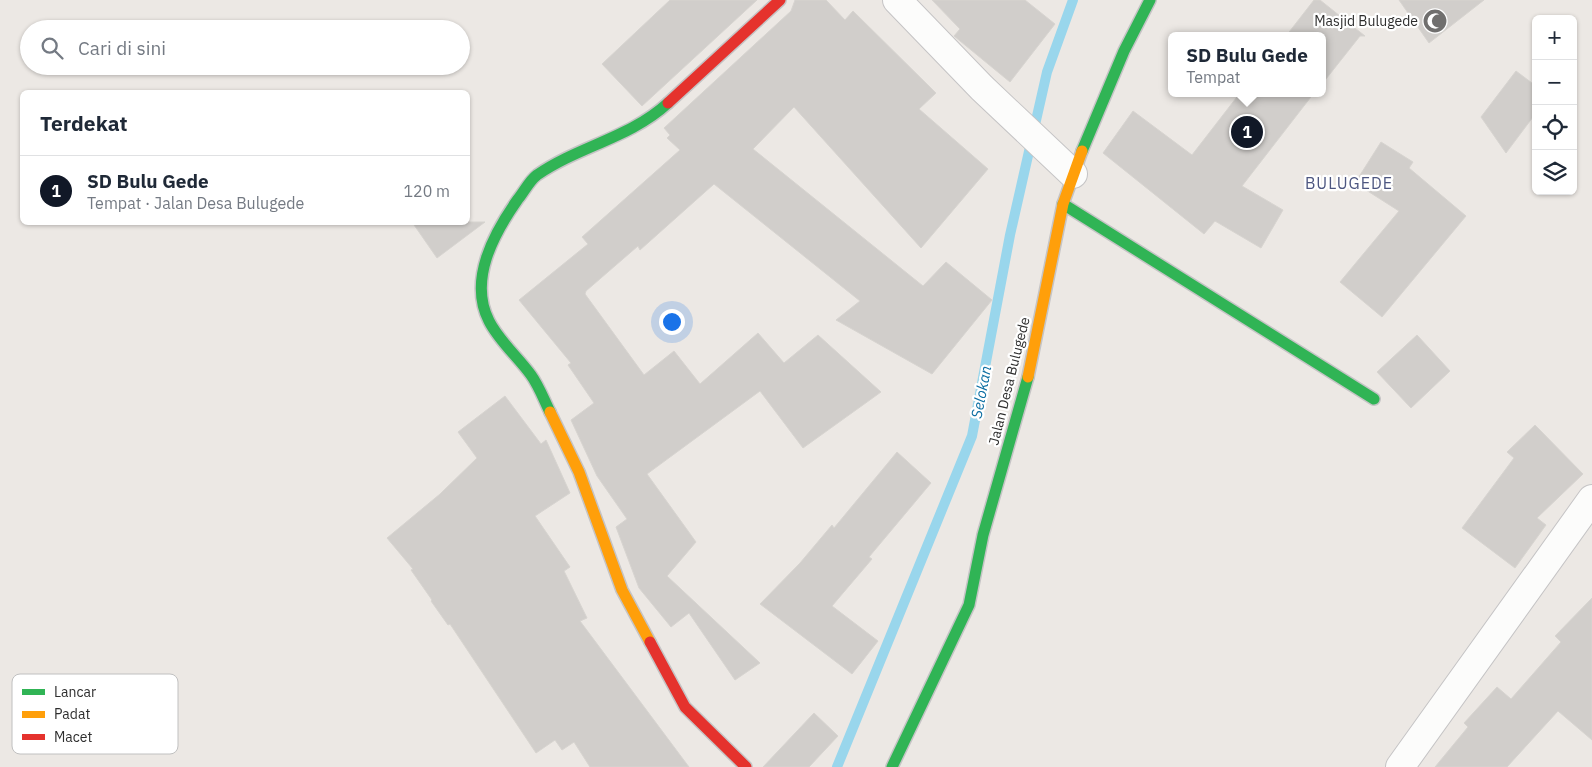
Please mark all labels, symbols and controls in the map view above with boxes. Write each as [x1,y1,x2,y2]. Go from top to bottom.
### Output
mosque icon: Masjid Bulugede [1422,8,1448,34]
place label: Masjid Bulugede [1314,12,1418,30]
map controls [1532,15,1577,195]
button: + [1532,15,1577,60]
search box [20,20,470,75]
popup [1168,32,1326,97]
icon: search [38,34,66,62]
text: Cari di sini [78,36,166,60]
text: SD Bulu Gede [1186,43,1308,67]
button: − [1532,60,1577,105]
text: Tempat [1186,67,1240,87]
button: locate [1532,105,1577,150]
text: Terdekat [40,109,128,137]
pin: 1 [1231,113,1263,151]
button: layers [1532,150,1577,195]
text: SD Bulu Gede [87,169,209,193]
district label: BULUGEDE [1305,173,1393,193]
text: 1 [51,181,61,201]
text: 120 m [403,181,450,201]
text: Tempat · Jalan Desa Bulugede [87,193,304,213]
your location [659,309,685,335]
street label: Jalan Desa Bulugede [984,315,1034,447]
water label: Selokan [967,364,995,420]
legend [12,674,178,754]
text: Lancar [54,683,96,701]
text: Padat [54,705,90,723]
text: Macet [54,728,92,746]

